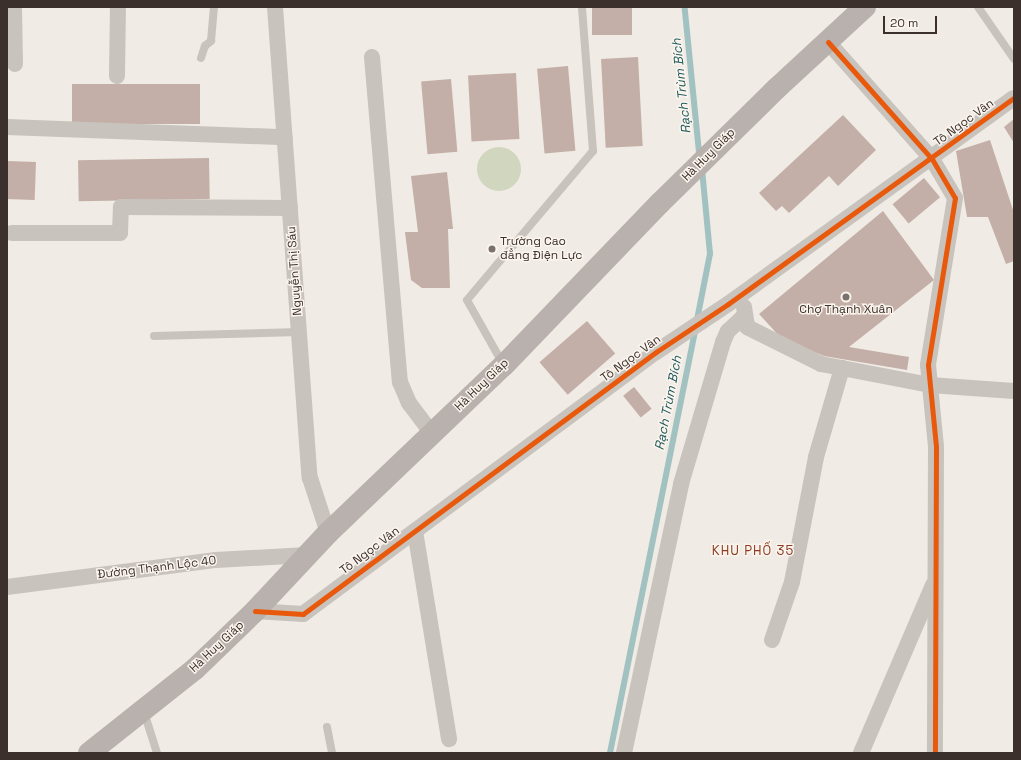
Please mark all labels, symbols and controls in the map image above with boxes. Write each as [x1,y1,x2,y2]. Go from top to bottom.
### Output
scale bar [885,8,939,34]
text: 20 m [890,15,918,31]
water label: Rạch Trùm Bích [669,37,695,135]
street label: Tô Ngọc Vân [931,96,997,150]
street label: Hà Huy Giáp [680,126,738,184]
street label: Nguyễn Thị Sáu [285,226,305,316]
place label: Trường Cao đẳng Điện Lực [500,235,582,263]
marker: Trường Cao đẳng Điện Lực [487,244,497,254]
marker: Chợ Thạnh Xuân [841,292,851,302]
place label: Chợ Thạnh Xuân [799,303,893,317]
street label: Tô Ngọc Vân [598,332,664,386]
water label: Rạch Trùm Bích [652,354,686,452]
street label: Hà Huy Giáp [452,356,512,414]
street label: Tô Ngọc Vân [337,524,403,578]
district label: KHU PHỐ 35 [712,543,794,559]
street label: Đường Thạnh Lộc 40 [97,554,217,582]
street label: Hà Huy Giáp [187,618,247,676]

